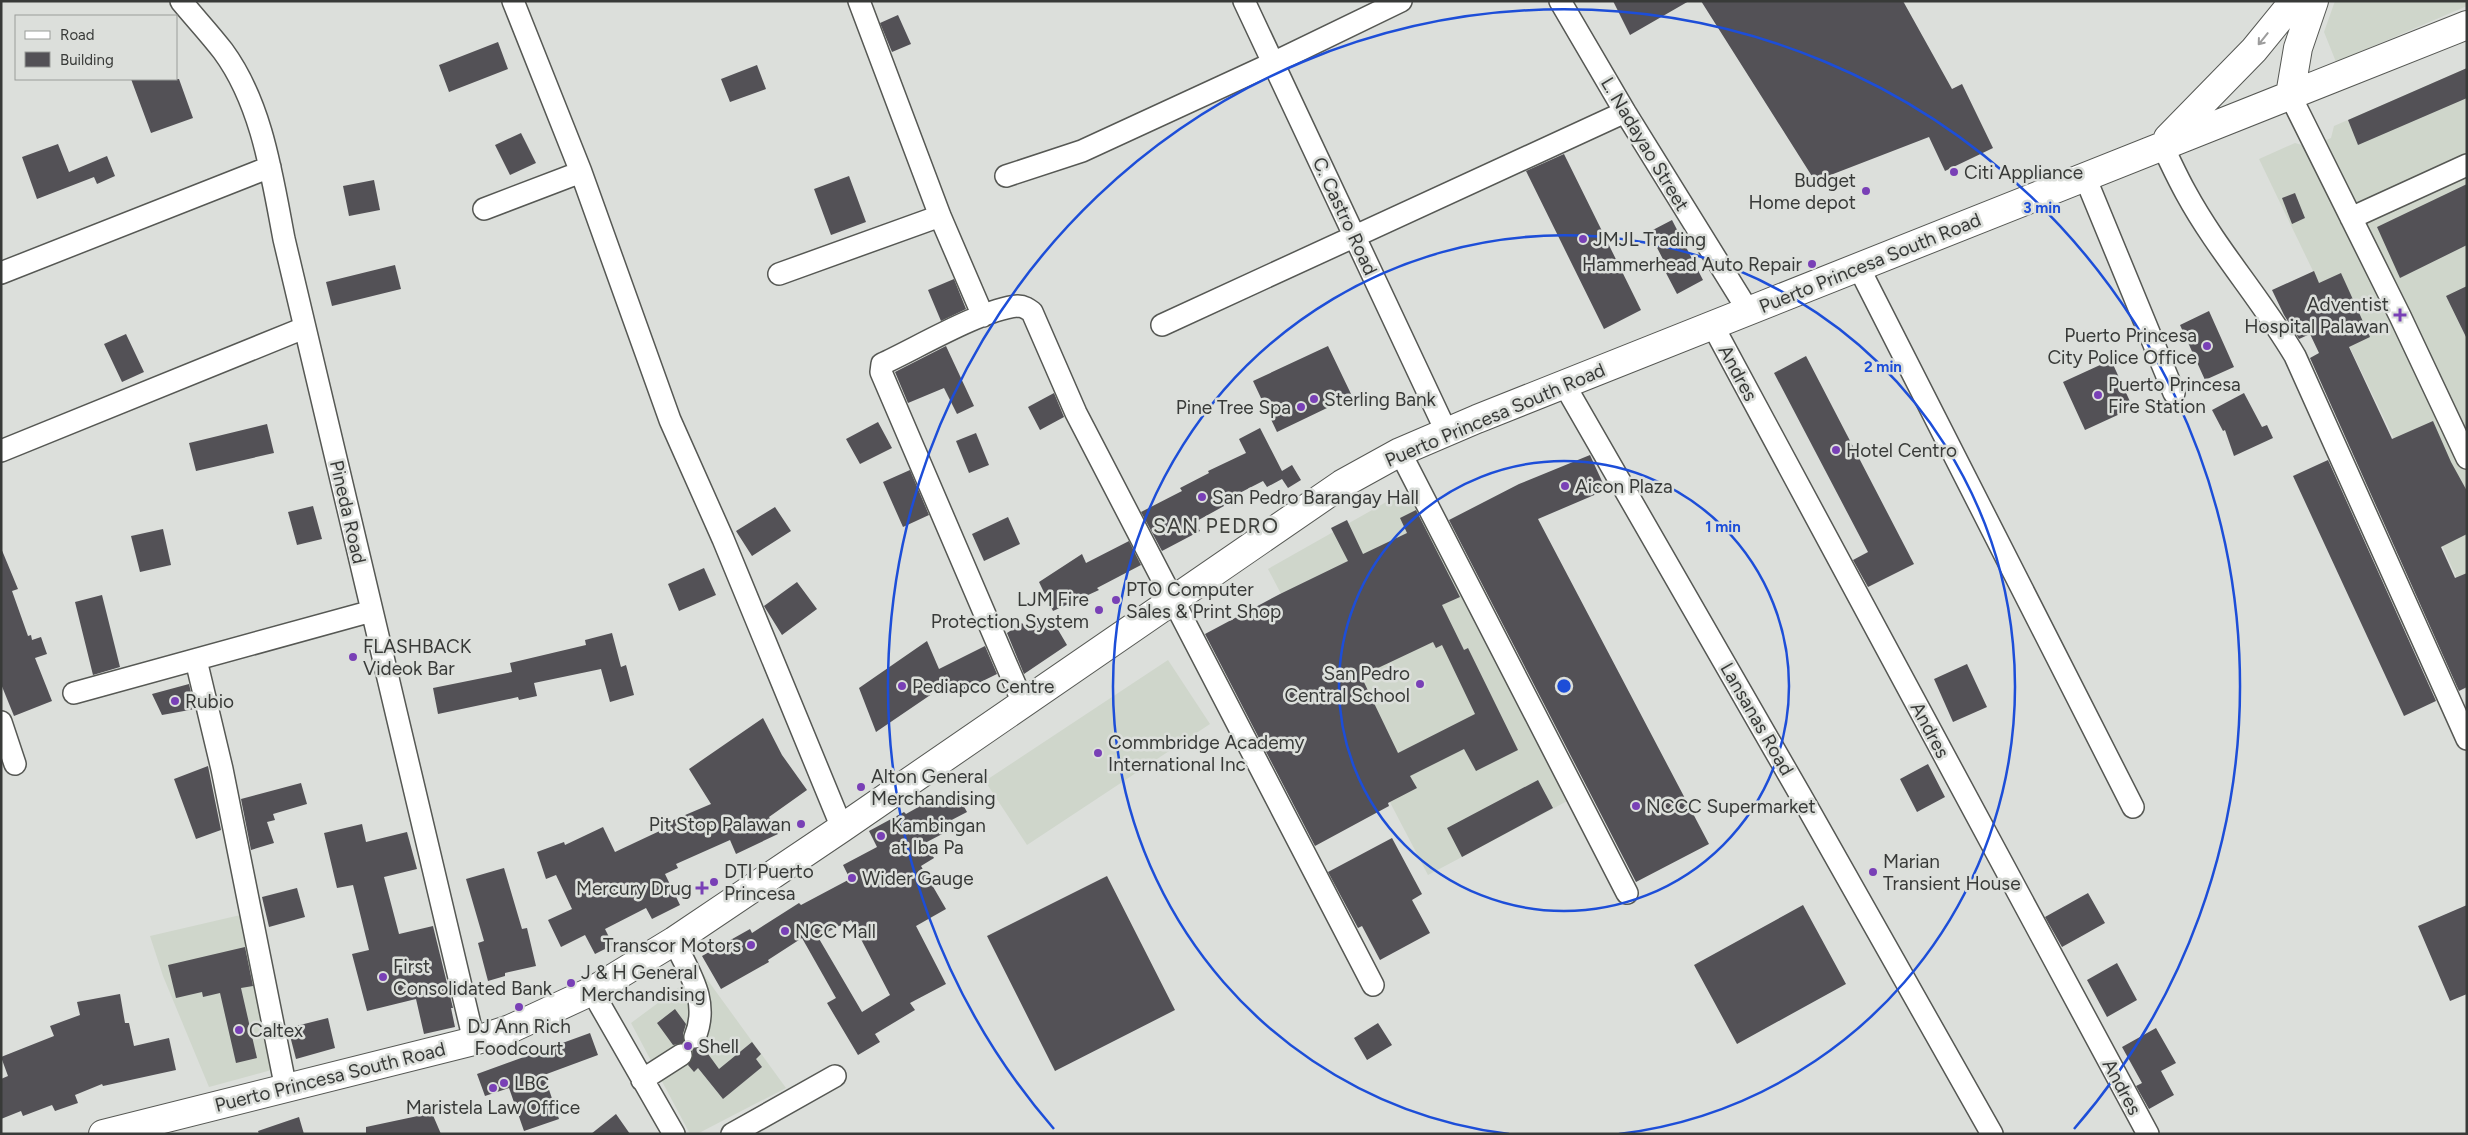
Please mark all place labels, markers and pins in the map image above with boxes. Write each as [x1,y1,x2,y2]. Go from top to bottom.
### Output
place label: Citi Appliance [1964,161,2083,184]
marker: Citi Appliance [1948,166,1960,178]
place label: Budget Home depot [1749,169,1856,214]
marker: Budget Home depot [1860,185,1872,197]
place label: JMJL Trading [1593,228,1706,251]
marker: JMJL Trading [1577,233,1589,245]
place label: Hammerhead Auto Repair [1582,253,1803,276]
marker: Hammerhead Auto Repair [1806,258,1818,270]
place label: Adventist Hospital Palawan [2244,293,2389,338]
marker: Adventist Hospital Palawan [2393,308,2407,322]
place label: Puerto Princesa City Police Office [2047,324,2197,369]
marker: Puerto Princesa City Police Office [2201,340,2213,352]
place label: Puerto Princesa Fire Station [2108,373,2241,418]
place label: Sterling Bank [1324,388,1437,411]
marker: Puerto Princesa Fire Station [2092,389,2104,401]
marker: Sterling Bank [1308,393,1320,405]
place label: Pine Tree Spa [1176,396,1291,419]
marker: Pine Tree Spa [1295,401,1307,413]
place label: Hotel Centro [1846,439,1957,462]
marker: Hotel Centro [1830,444,1842,456]
place label: Aicon Plaza [1575,475,1673,498]
marker: Aicon Plaza [1559,480,1571,492]
place label: San Pedro Barangay Hall [1212,486,1419,509]
marker: San Pedro Barangay Hall [1196,491,1208,503]
place label: PTO Computer Sales & Print Shop [1126,578,1281,623]
place label: LJM Fire Protection System [931,588,1089,633]
marker: PTO Computer Sales & Print Shop [1110,594,1122,606]
marker: LJM Fire Protection System [1093,604,1105,616]
place label: FLASHBACK Videok Bar [363,635,472,680]
marker: FLASHBACK Videok Bar [347,651,359,663]
place label: San Pedro Central School [1284,662,1410,707]
place label: Pediapco Centre [912,675,1054,698]
centre of rings [1555,677,1573,695]
marker: San Pedro Central School [1414,678,1426,690]
marker: Pediapco Centre [896,680,908,692]
place label: Rubio [185,690,234,713]
marker: Rubio [169,695,181,707]
place label: Commbridge Academy International Inc [1108,731,1305,776]
marker: Commbridge Academy International Inc [1092,747,1104,759]
place label: Alton General Merchandising [871,765,996,810]
marker: Alton General Merchandising [855,781,867,793]
place label: NCCC Supermarket [1646,795,1816,818]
marker: NCCC Supermarket [1630,800,1642,812]
place label: Pit Stop Palawan [649,813,791,836]
place label: Kambingan at Iba Pa [891,814,986,859]
marker: Pit Stop Palawan [795,818,807,830]
marker: Kambingan at Iba Pa [875,830,887,842]
place label: Marian Transient House [1883,850,2021,895]
place label: DTI Puerto Princesa [724,860,814,905]
marker: Marian Transient House [1867,866,1879,878]
place label: Wider Gauge [862,867,974,890]
marker: Wider Gauge [846,872,858,884]
marker: DTI Puerto Princesa [708,876,720,888]
place label: Mercury Drug [576,877,692,900]
marker: Mercury Drug [696,882,708,894]
place label: NCC Mall [795,920,876,943]
marker: NCC Mall [779,925,791,937]
place label: Transcor Motors [603,934,741,957]
marker: Transcor Motors [745,939,757,951]
place label: First Consolidated Bank [393,955,553,1000]
place label: J & H General Merchandising [581,961,706,1006]
marker: First Consolidated Bank [377,971,389,983]
marker: J & H General Merchandising [565,977,577,989]
marker: DJ Ann Rich Foodcourt [513,1001,525,1013]
place label: DJ Ann Rich Foodcourt [467,1015,571,1060]
place label: Caltex [249,1019,303,1042]
marker: Caltex [233,1024,245,1036]
place label: Shell [698,1035,739,1058]
marker: Shell [682,1040,694,1052]
place label: LBC [514,1072,549,1095]
marker: LBC [498,1077,510,1089]
marker: Maristela Law Office [487,1082,499,1094]
place label: Maristela Law Office [406,1096,580,1119]

